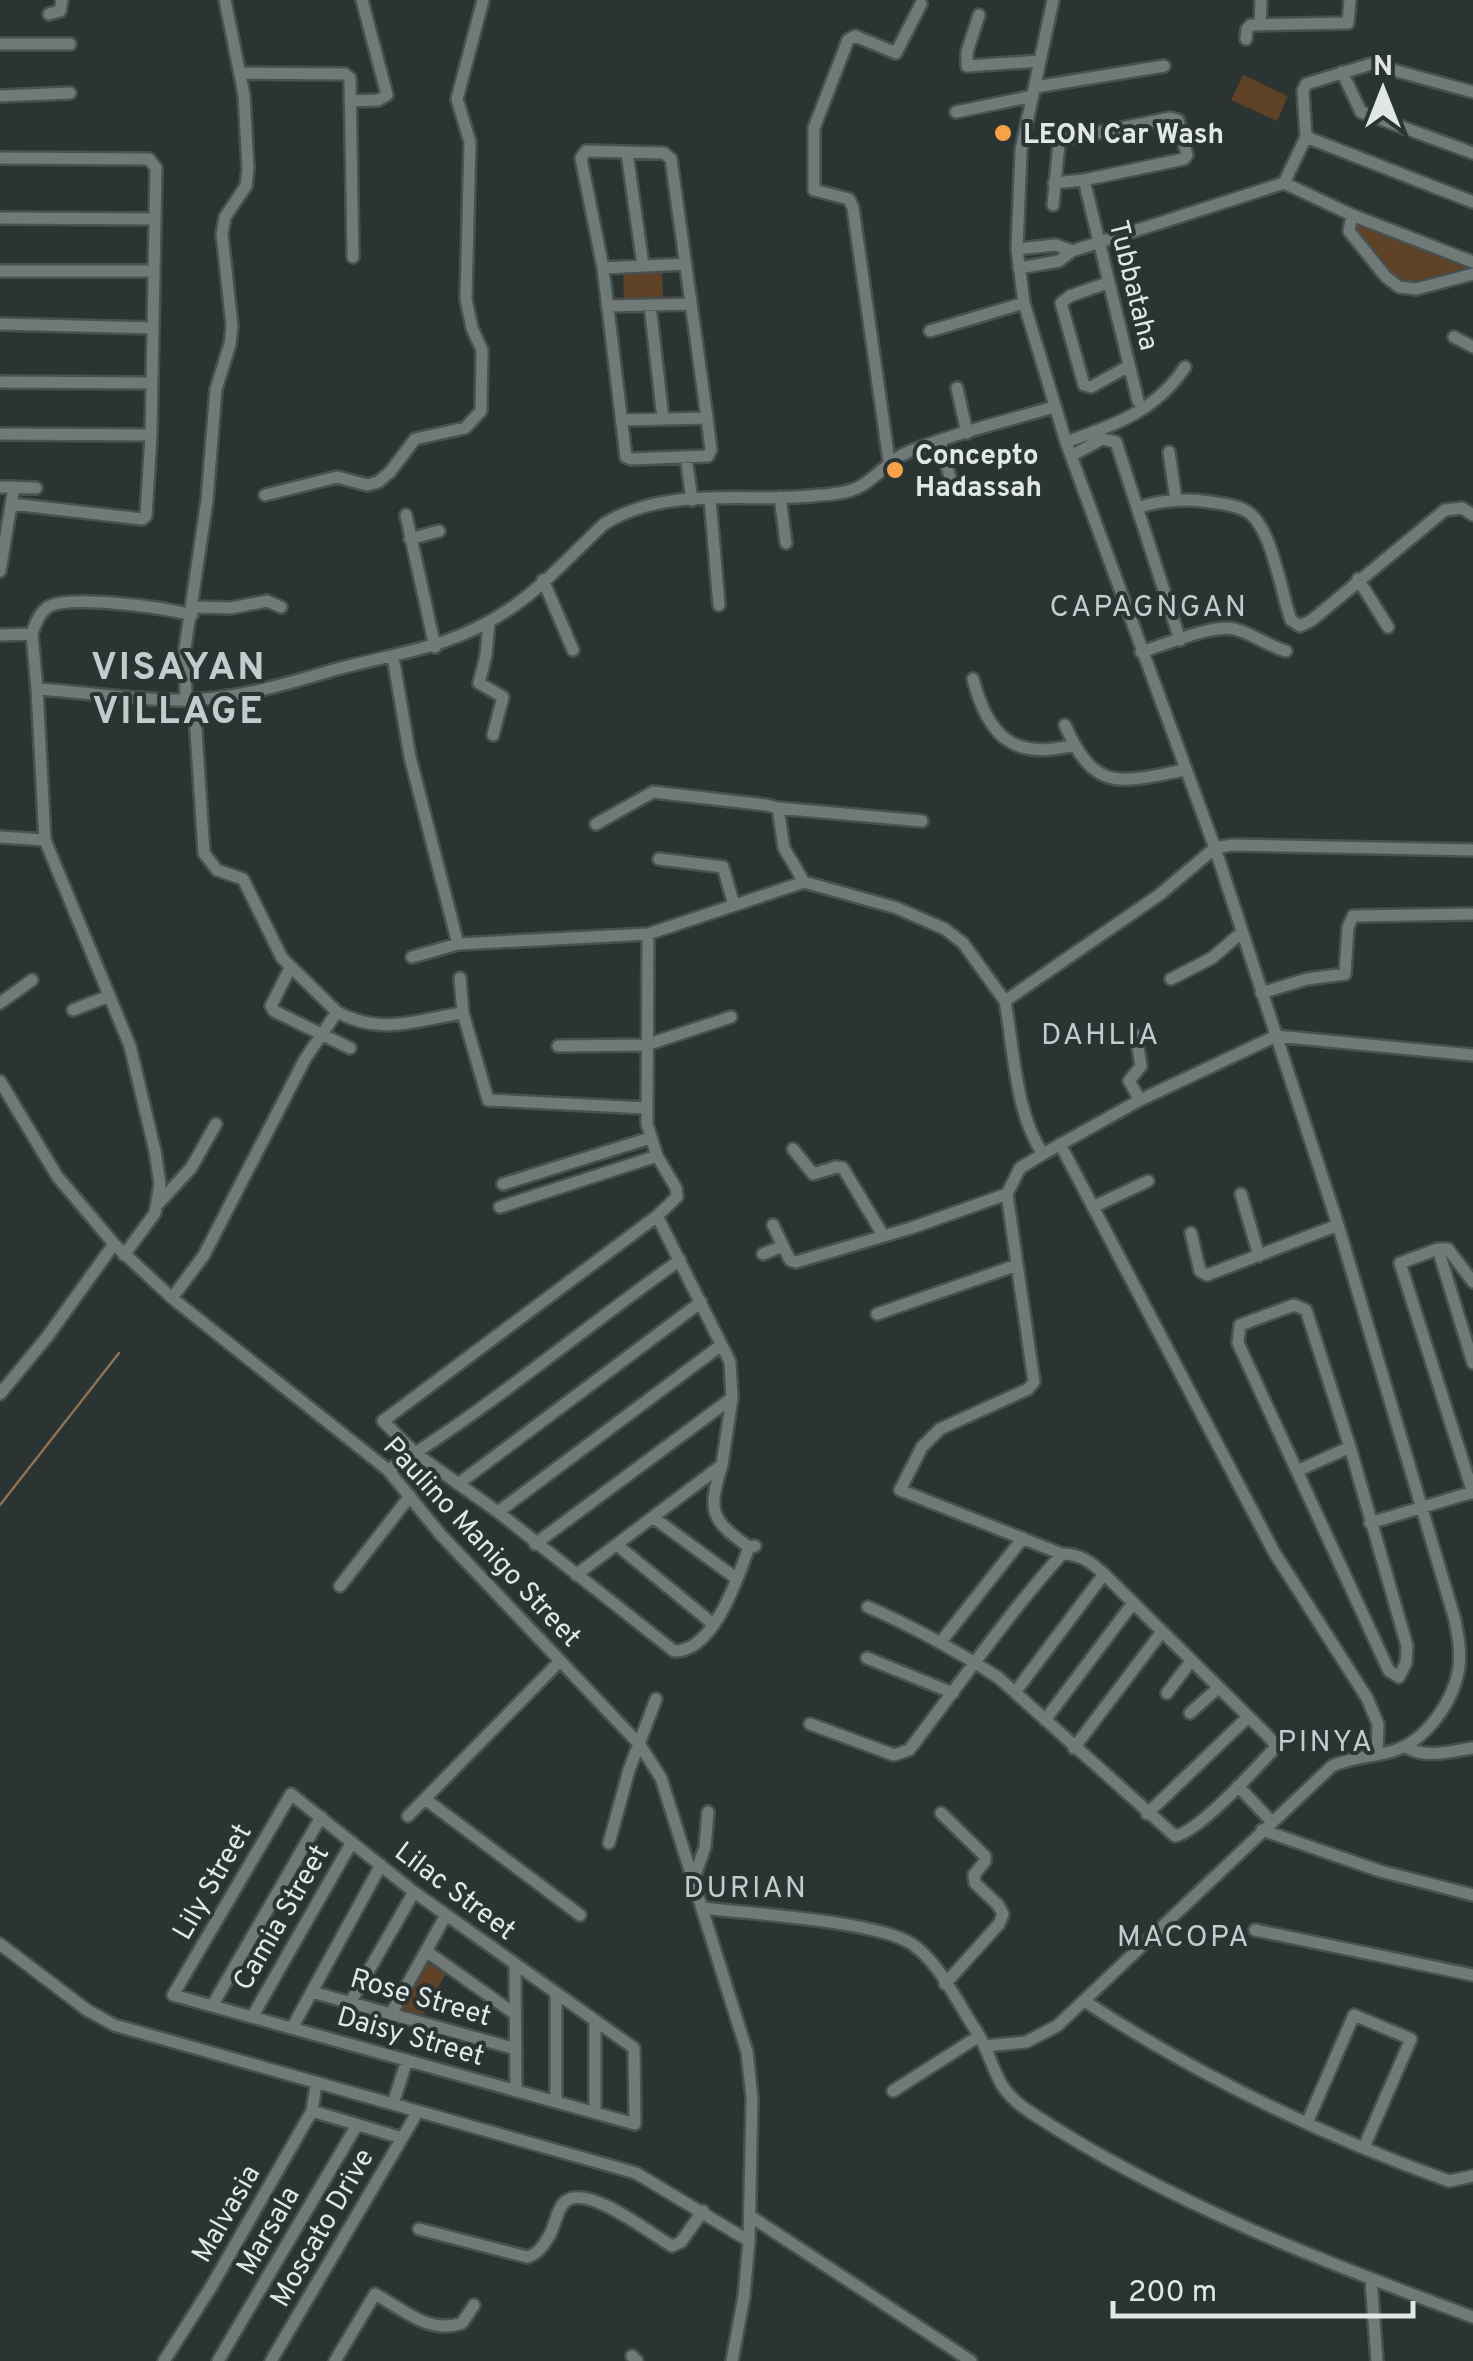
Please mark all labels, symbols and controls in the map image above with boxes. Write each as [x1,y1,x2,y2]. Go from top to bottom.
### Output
north arrow [1333,40,1433,140]
text: N [1373,50,1393,86]
place label: LEON Car Wash [1023,118,1224,154]
marker: LEON Car Wash [992,122,1014,144]
street label: Tubbataha [1099,217,1166,355]
place label: Concepto Hadassah [915,439,1042,507]
marker: Concepto Hadassah [884,459,906,481]
district label: CAPAGNGAN [1050,590,1248,627]
district label: VISAYAN VILLAGE [91,645,267,738]
district label: DAHLIA [1041,1018,1161,1055]
street label: Paulino Manigo Street [374,1430,588,1656]
district label: PINYA [1277,1725,1375,1762]
street label: Lily Street [166,1818,261,1947]
street label: Lilac Street [386,1835,522,1950]
street label: Camia Street [226,1839,339,1998]
district label: DURIAN [684,1871,808,1908]
district label: MACOPA [1117,1920,1251,1957]
street label: Rose Street [346,1962,495,2036]
street label: Daisy Street [332,2000,488,2076]
street label: Moscato Drive [264,2143,384,2314]
street label: Malvasia [185,2159,270,2270]
street label: Marsala [230,2180,309,2283]
scale bar [1113,2256,1413,2318]
text: 200 m [1128,2275,1217,2312]

